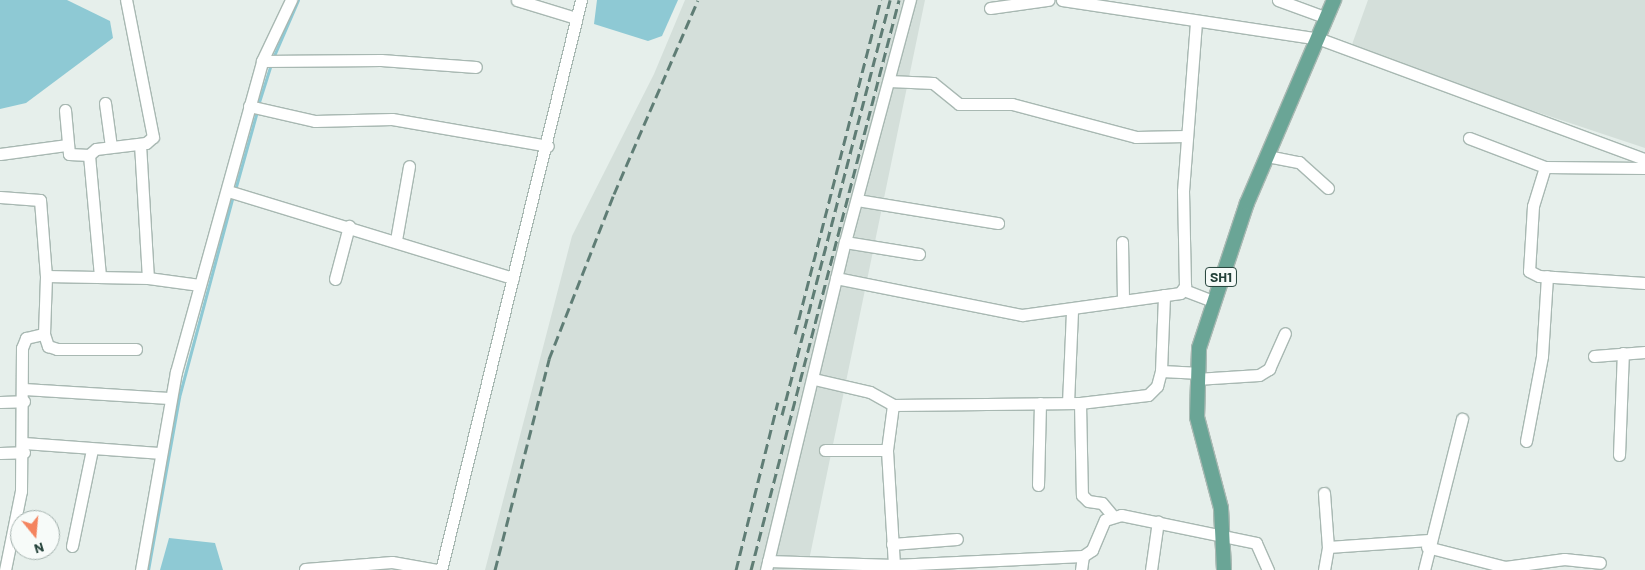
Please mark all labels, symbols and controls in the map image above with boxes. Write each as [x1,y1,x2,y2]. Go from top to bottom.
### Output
road number: SH1 [1205,266,1237,288]
north arrow [10,510,60,560]
text: N [32,539,46,558]

